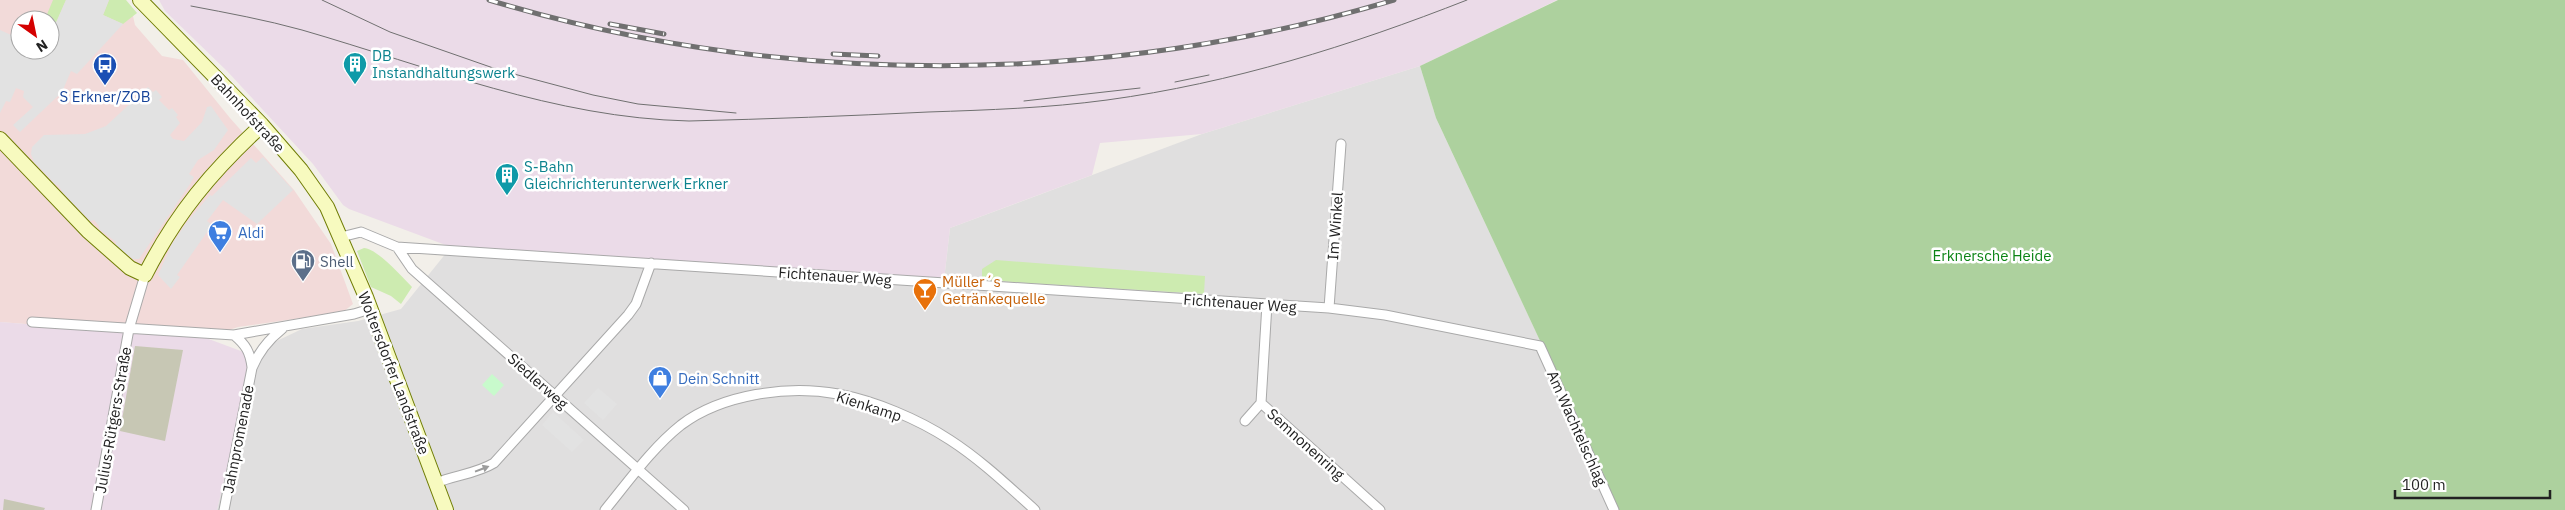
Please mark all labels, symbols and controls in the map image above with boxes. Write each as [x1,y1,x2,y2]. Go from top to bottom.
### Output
north arrow [10,10,60,60]
text: N [33,36,51,56]
place label: DB Instandhaltungswerk [372,46,515,82]
building icon: DB Instandhaltungswerk [342,51,368,85]
bus stop icon: S Erkner/ZOB [92,52,118,86]
street label: Bahnhofstraße [207,70,289,156]
place label: S Erkner/ZOB [59,87,151,106]
place label: S-Bahn Gleichrichterunterwerk Erkner [524,157,728,193]
building icon: S-Bahn Gleichrichterunterwerk Erkner [494,162,520,196]
street label: Im Winkel [1323,191,1347,261]
supermarket icon: Aldi [207,219,233,253]
place label: Aldi [238,223,264,242]
park label: Erknersche Heide [1932,246,2052,265]
fuel station icon: Shell [290,248,316,282]
place label: Shell [320,252,354,271]
street label: Fichtenauer Weg [778,263,892,289]
place label: Müller´s Getränkequelle [942,272,1046,308]
bar icon: Müller´s Getränkequelle [912,277,938,311]
street label: Woltersdorfer Landstraße [354,289,434,457]
street label: Fichtenauer Weg [1183,290,1297,316]
street label: Julius-Rütgers-Straße [91,345,135,495]
street label: Siedlerweg [504,349,572,413]
shop icon: Dein Schnitt [647,365,673,399]
street label: Am Wachtelschlag [1543,367,1611,489]
place label: Dein Schnitt [678,369,760,388]
street label: Jahnpromenade [218,383,258,495]
street label: Kienkamp [834,387,904,425]
street label: Semnonenring [1263,404,1349,484]
one-way arrow [475,465,490,473]
scale bar [2395,468,2550,500]
text: 100 m [2402,475,2446,494]

